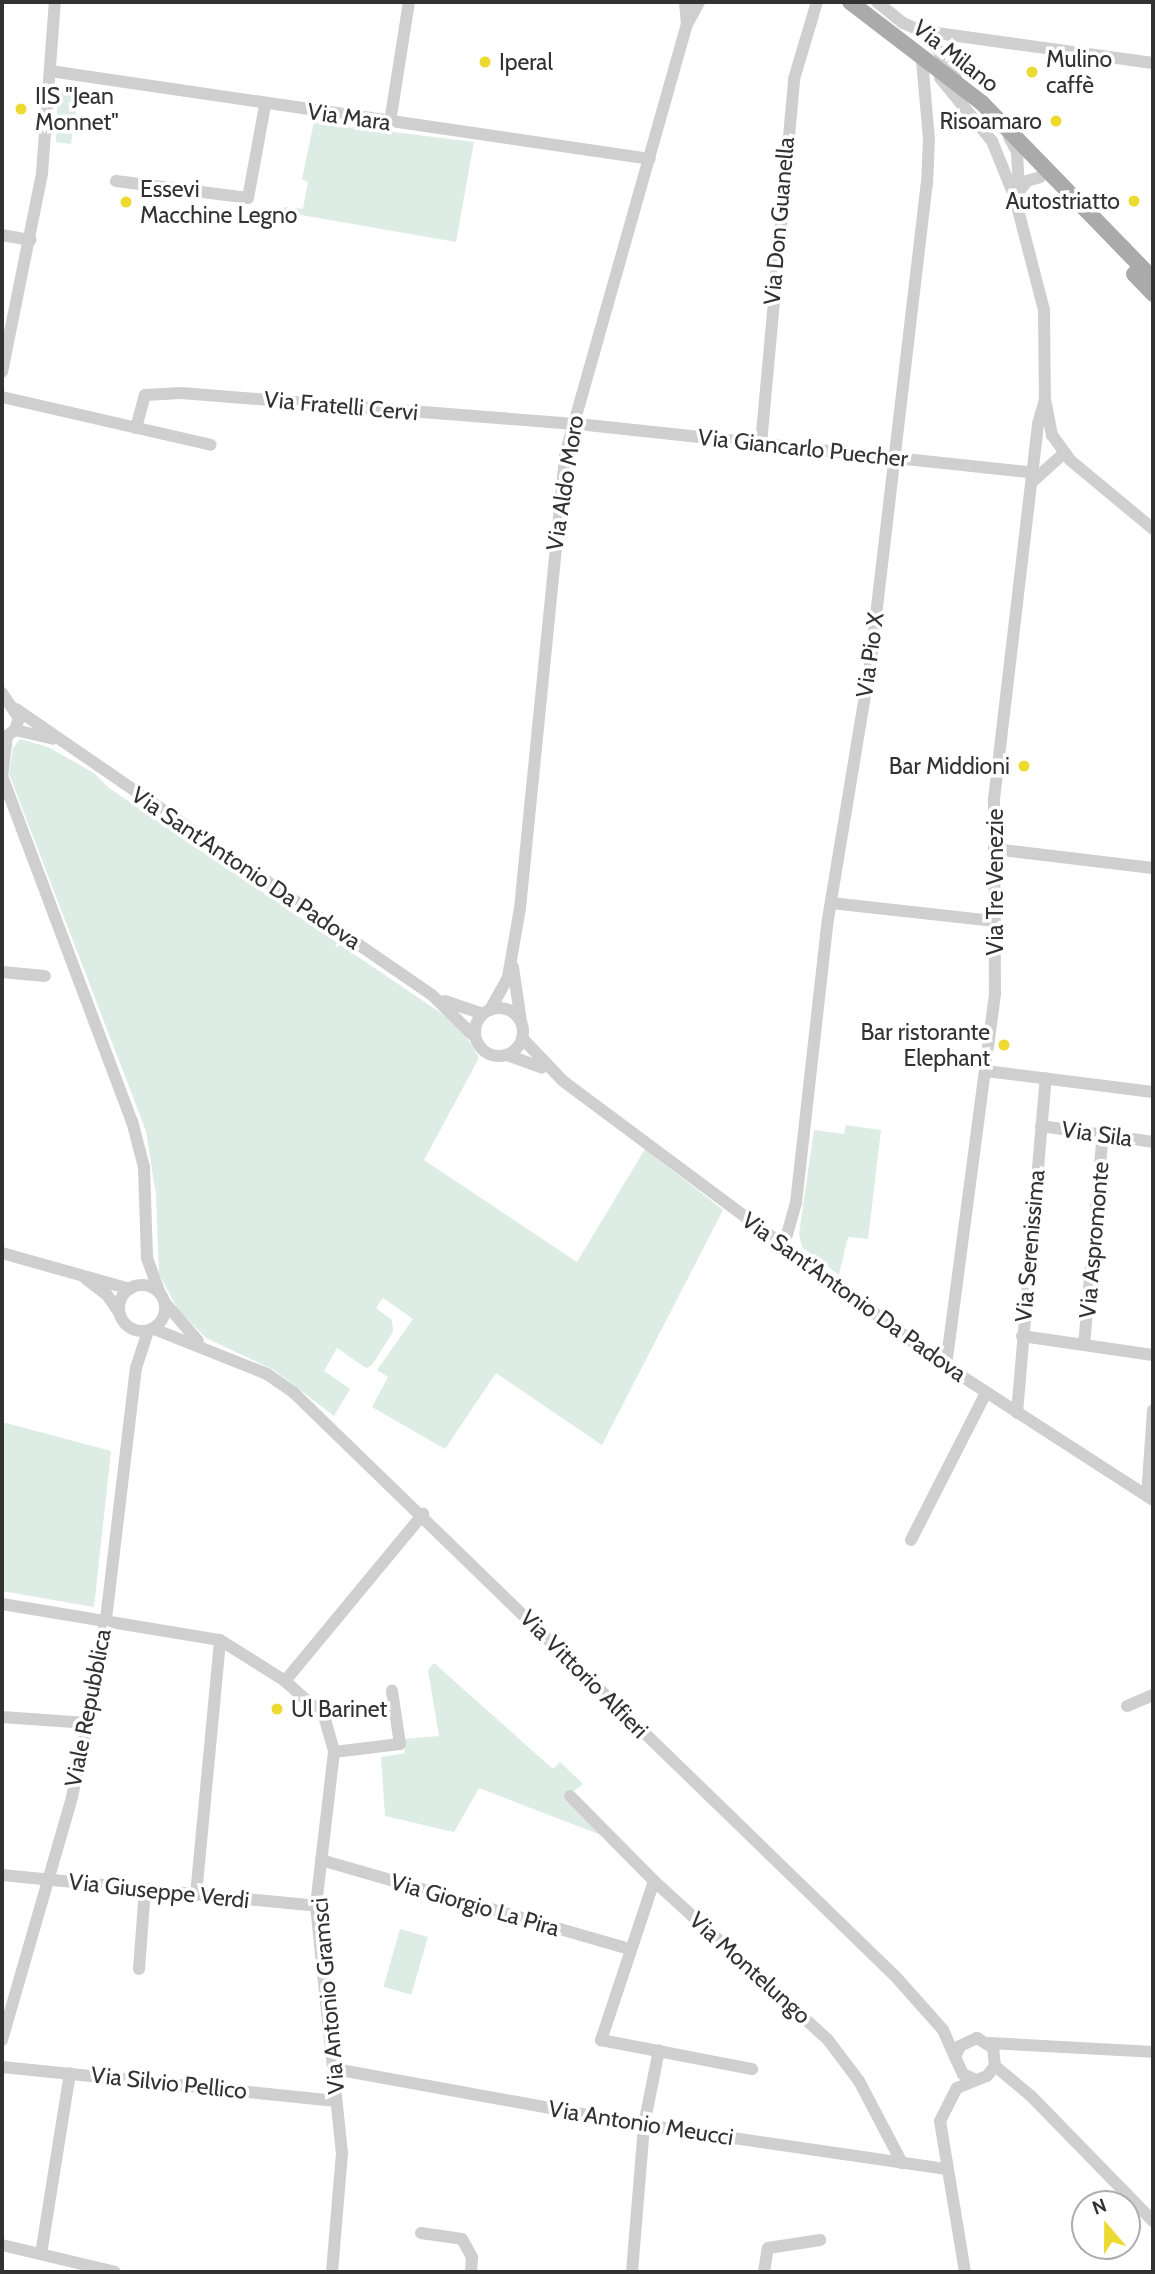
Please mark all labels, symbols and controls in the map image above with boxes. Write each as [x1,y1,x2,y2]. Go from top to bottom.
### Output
street label: Via Milano [908,14,1004,98]
place label: Mulino caffè [1046,45,1112,99]
place label: Iperal [499,48,553,76]
marker: Iperal [477,54,493,70]
marker: Mulino caffè [1024,64,1040,80]
place label: IIS "Jean Monnet" [35,82,119,136]
street label: Via Mara [306,97,392,137]
marker: IIS "Jean Monnet" [13,101,29,117]
place label: Risoamaro [939,107,1042,135]
marker: Risoamaro [1048,113,1064,129]
street label: Via Don Guanella [758,136,800,306]
place label: Essevi Macchine Legno [140,175,297,229]
place label: Autostriatto [1005,187,1120,215]
marker: Autostriatto [1126,193,1142,209]
marker: Essevi Macchine Legno [118,194,134,210]
street label: Via Fratelli Cervi [263,386,419,426]
street label: Via Aldo Moro [541,413,589,553]
street label: Via Giancarlo Puecher [697,423,909,473]
street label: Via Pio X [850,611,890,699]
place label: Bar Middioni [889,752,1010,780]
marker: Bar Middioni [1016,758,1032,774]
street label: Via Sant'Antonio Da Padova [126,781,366,955]
street label: Via Tre Venezie [981,809,1009,955]
place label: Bar ristorante Elephant [861,1018,990,1072]
marker: Bar ristorante Elephant [996,1037,1012,1053]
street label: Via Sila [1060,1115,1134,1153]
street label: Via Aspromonte [1073,1161,1115,1319]
street label: Via Serenissima [1010,1169,1050,1323]
street label: Via Sant'Antonio Da Padova [736,1206,972,1388]
street label: Via Vittorio Alfieri [514,1604,654,1744]
street label: Viale Repubblica [59,1627,117,1789]
place label: Ul Barinet [291,1695,387,1723]
marker: Ul Barinet [269,1701,285,1717]
street label: Via Giuseppe Verdi [67,1868,251,1914]
street label: Via Giorgio La Pira [387,1868,563,1942]
street label: Via Antonio Gramsci [306,1897,350,2095]
street label: Via Montelungo [684,1906,816,2030]
street label: Via Silvio Pellico [90,2061,248,2105]
street label: Via Antonio Meucci [547,2095,735,2151]
north arrow [1071,2190,1141,2260]
text: N [1089,2194,1110,2220]

